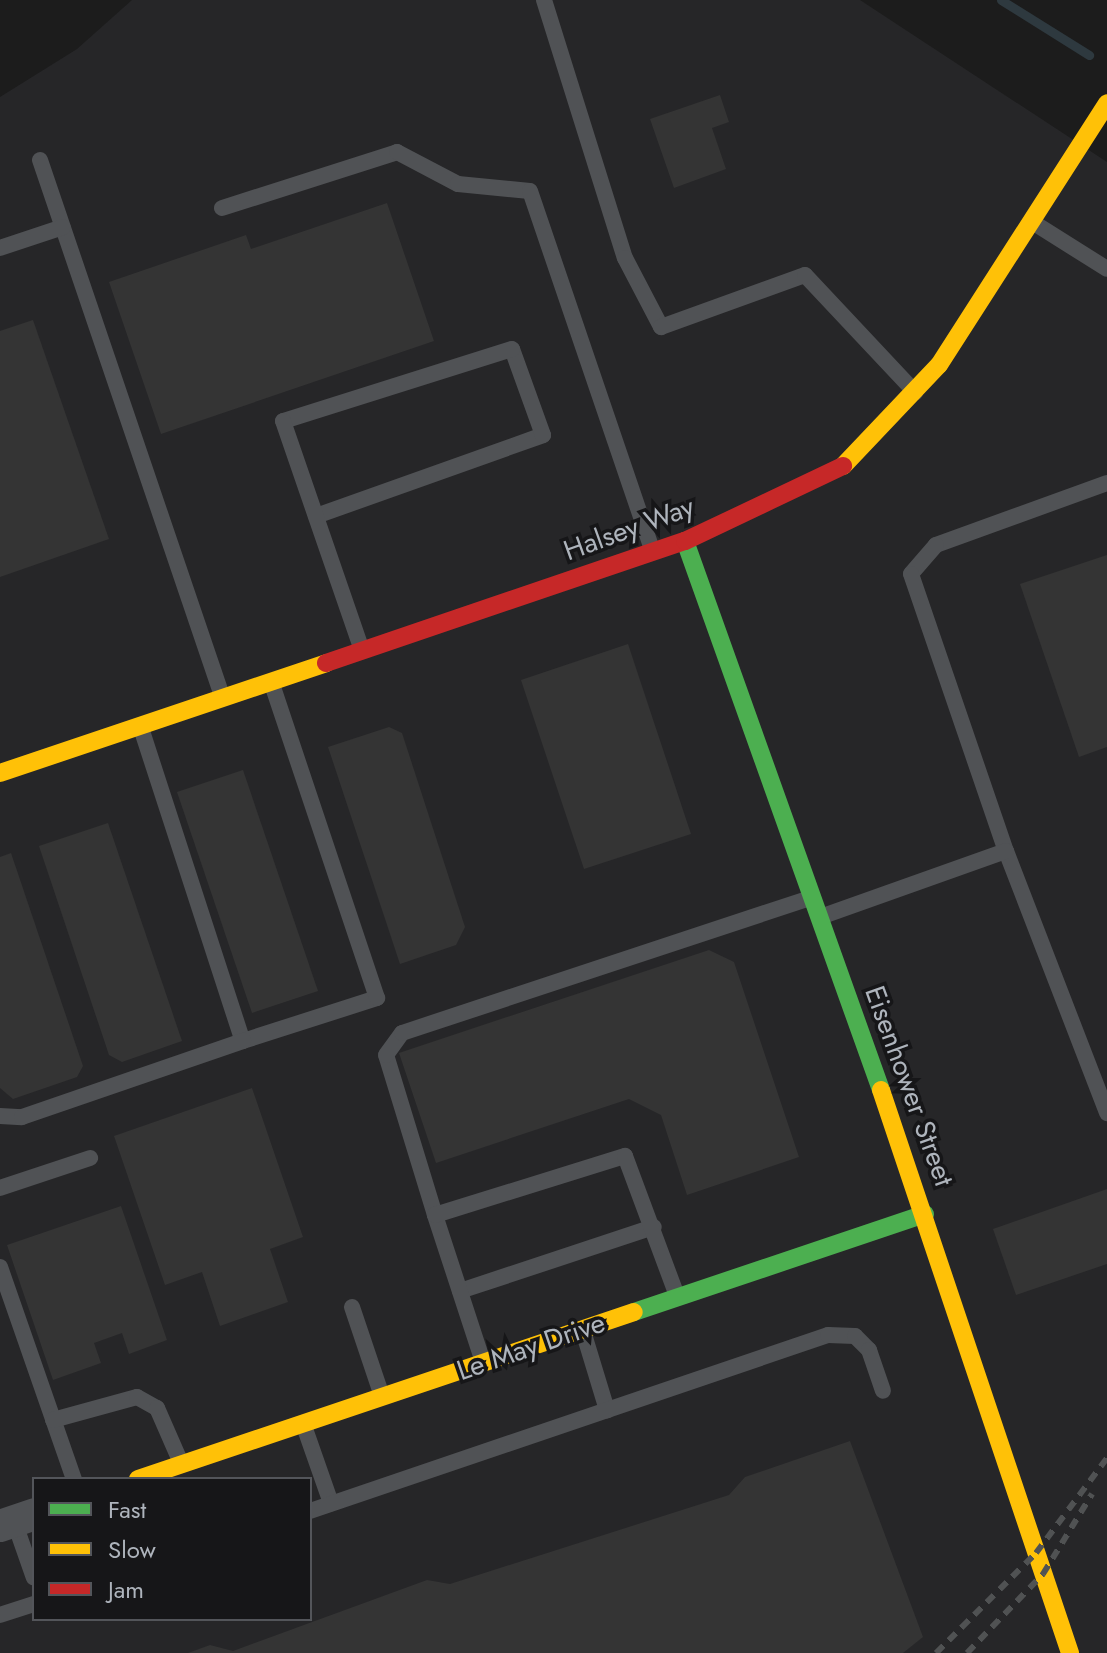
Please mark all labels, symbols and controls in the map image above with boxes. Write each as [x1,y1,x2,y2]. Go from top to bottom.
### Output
street label: Halsey Way [559,490,699,568]
street label: Eisenhower Street [857,981,961,1191]
street label: Le May Drive [453,1306,609,1388]
legend [32,1477,312,1621]
text: Fast [108,1492,146,1527]
text: Slow [108,1532,156,1567]
text: Jam [108,1572,144,1607]

